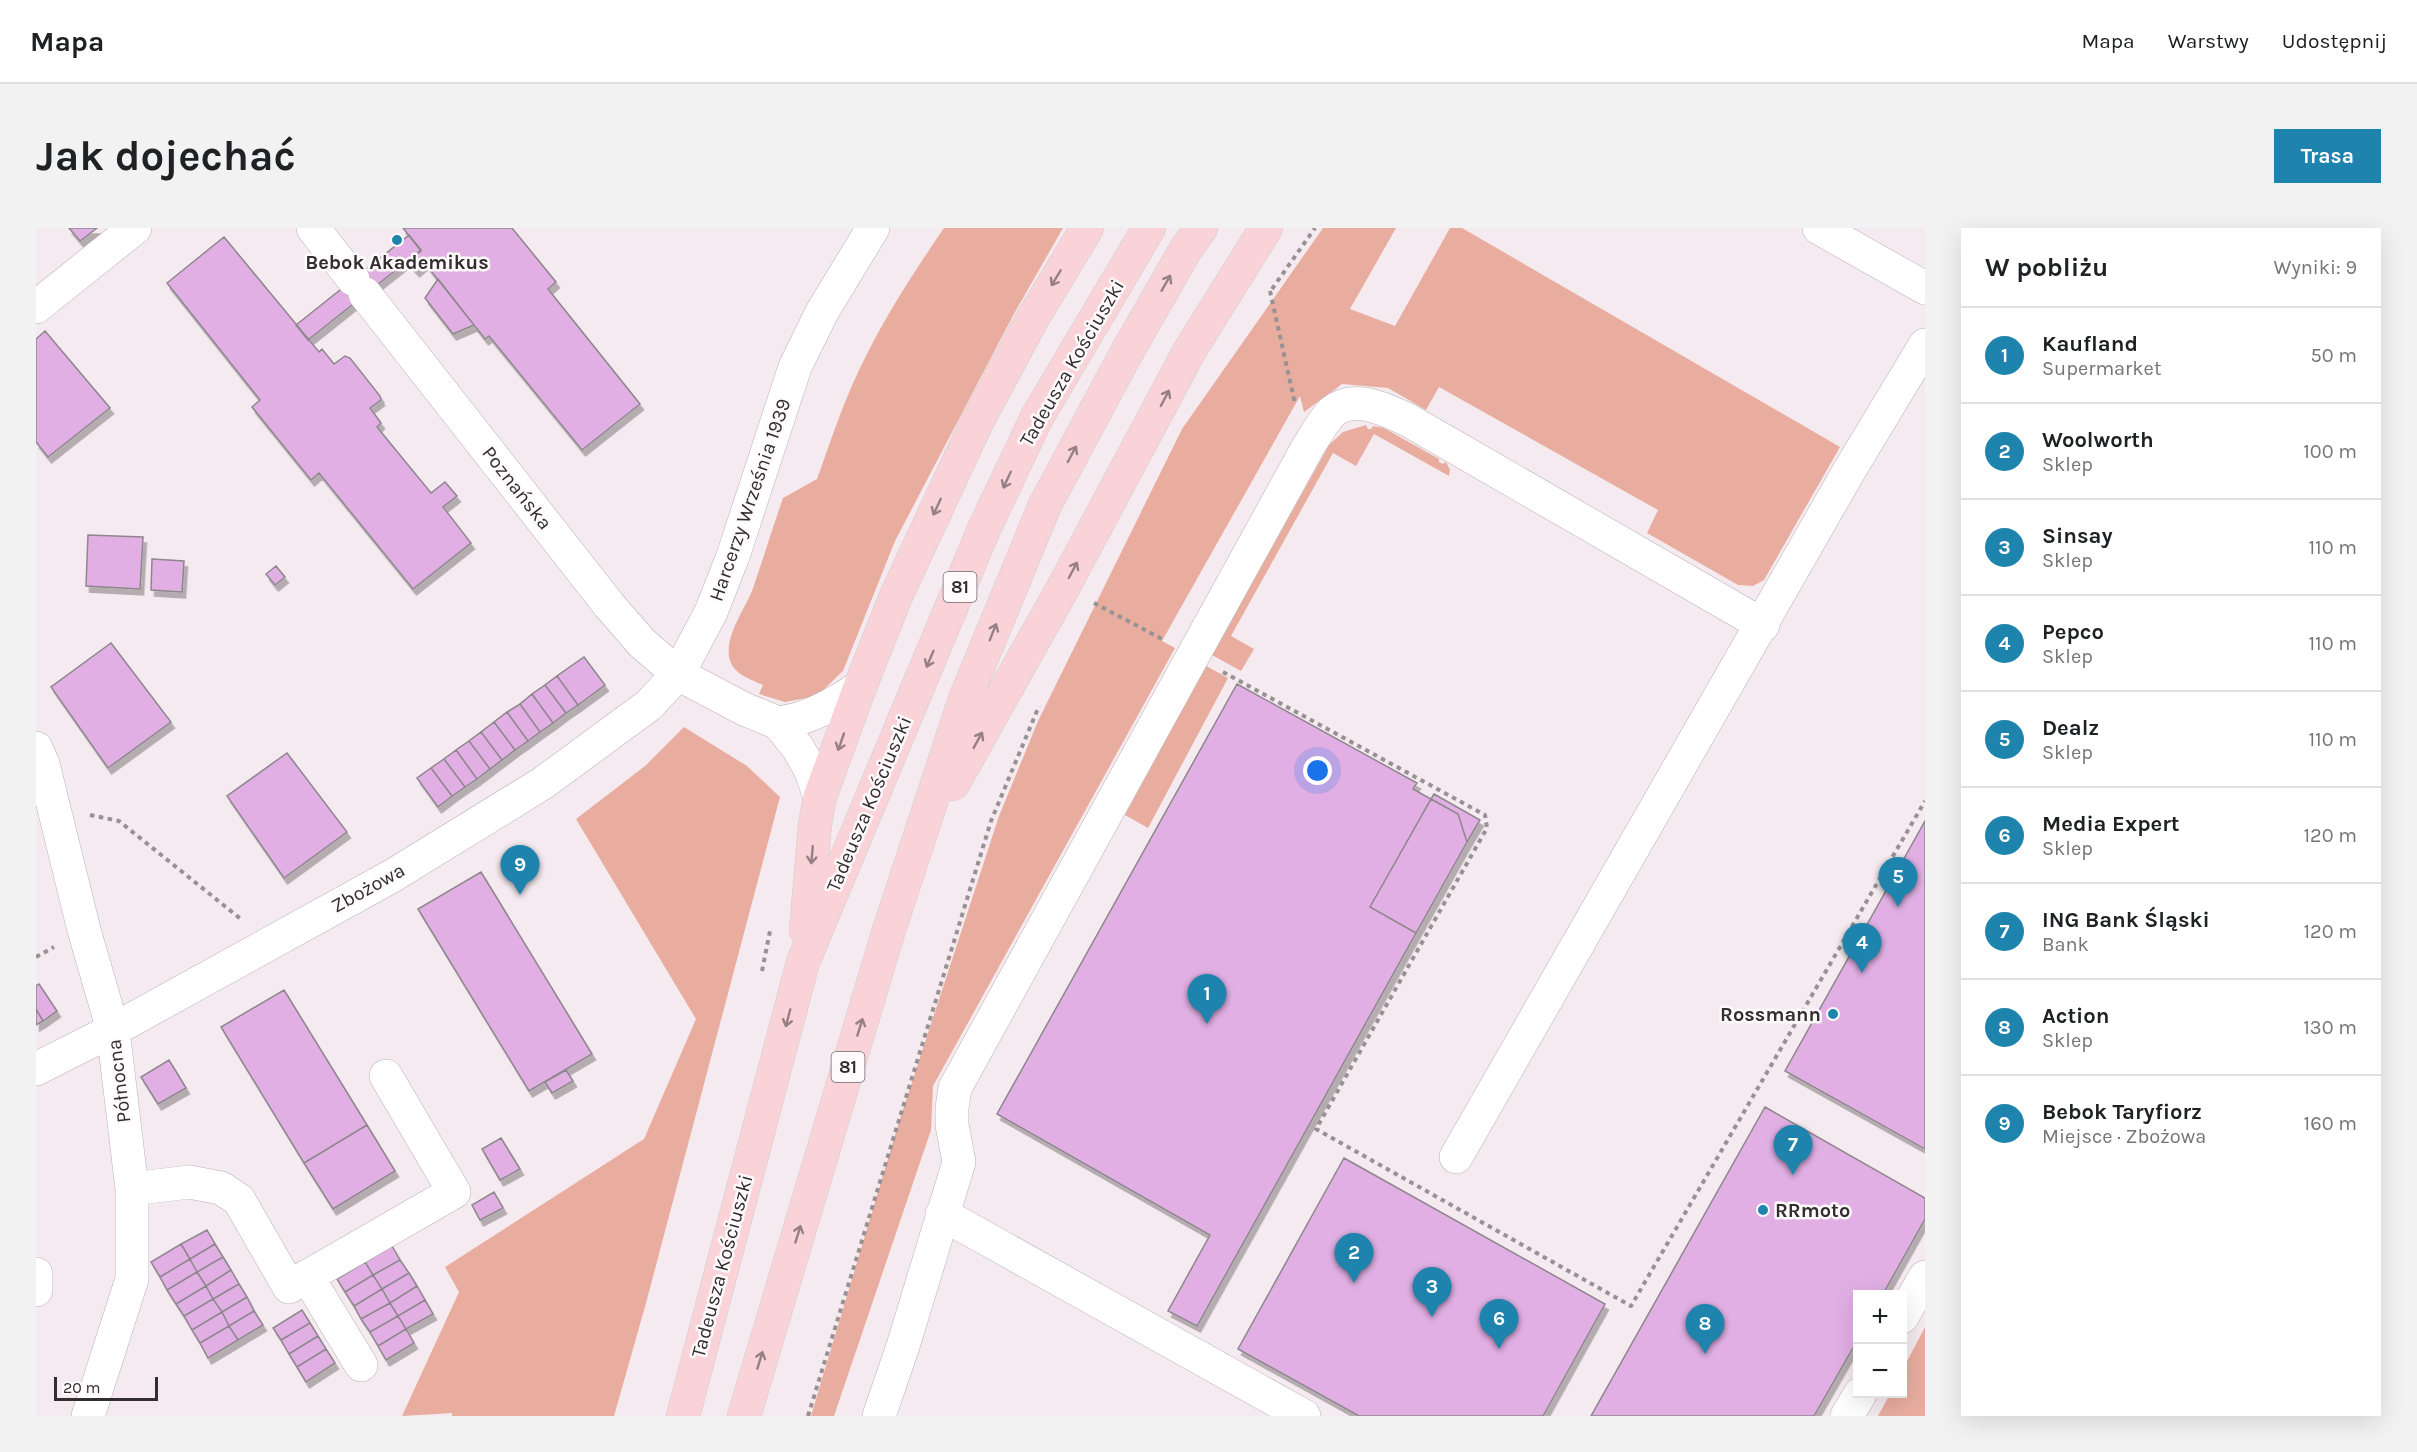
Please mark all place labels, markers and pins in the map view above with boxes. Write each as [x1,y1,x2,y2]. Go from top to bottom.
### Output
marker: Bebok Akademikus [390,233,404,247]
place label: Bebok Akademikus [305,251,489,274]
pin: 9 [500,846,540,895]
pin: 5 [1878,858,1918,907]
pin: 4 [1842,924,1882,973]
pin: 1 [1188,974,1226,1024]
place label: Rossmann [1720,1003,1821,1026]
marker: Rossmann [1826,1007,1840,1021]
pin: 7 [1774,1126,1812,1175]
place label: RRmoto [1775,1199,1850,1222]
marker: RRmoto [1756,1203,1770,1217]
pin: 2 [1334,1234,1374,1283]
pin: 3 [1412,1268,1452,1317]
pin: 6 [1480,1300,1518,1349]
pin: 8 [1686,1304,1724,1354]

